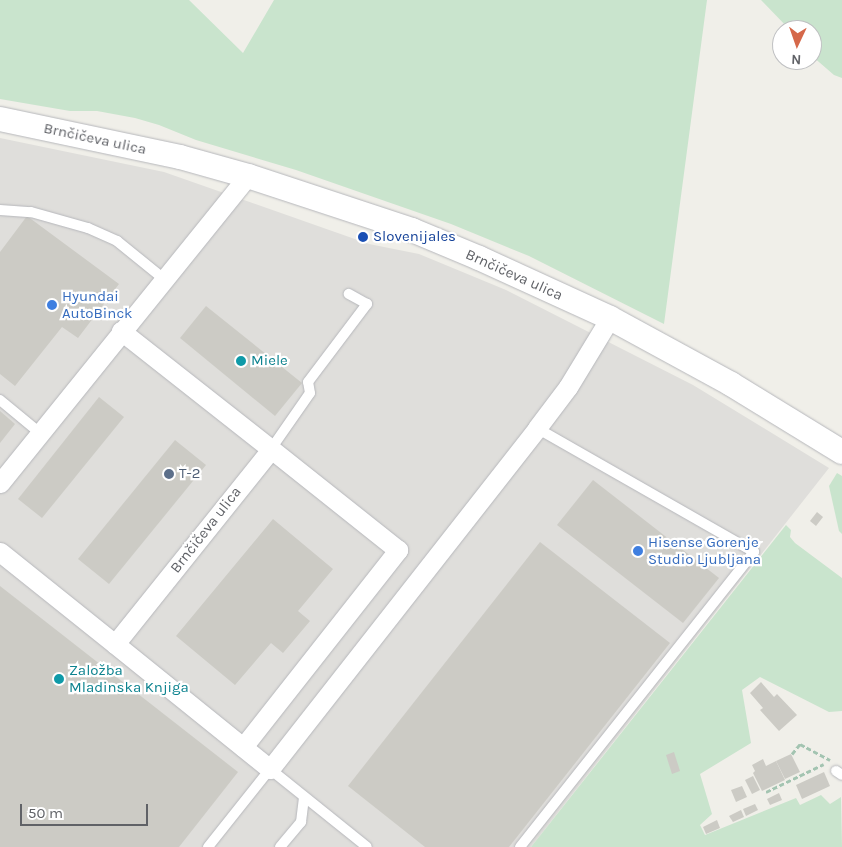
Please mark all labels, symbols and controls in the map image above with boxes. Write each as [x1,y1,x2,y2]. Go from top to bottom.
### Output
north arrow [772,20,822,70]
text: N [791,51,802,68]
street label: Brnčičeva ulica [42,119,148,159]
place label: Slovenijales [373,228,456,246]
marker: Slovenijales [357,231,369,243]
street label: Brnčičeva ulica [463,246,565,304]
place label: Hyundai AutoBinck [62,287,133,322]
marker: Hyundai AutoBinck [46,299,58,311]
place label: Miele [251,352,288,370]
marker: Miele [235,355,247,367]
place label: T-2 [179,465,200,483]
marker: T-2 [163,468,175,480]
street label: Brnčičeva ulica [167,483,245,577]
place label: Hisense Gorenje Studio Ljubljana [648,533,761,568]
marker: Hisense Gorenje Studio Ljubljana [632,545,644,557]
place label: Založba Mladinska Knjiga [69,661,189,696]
marker: Založba Mladinska Knjiga [53,673,65,685]
scale bar [22,794,150,826]
text: 50 m [28,804,63,822]

